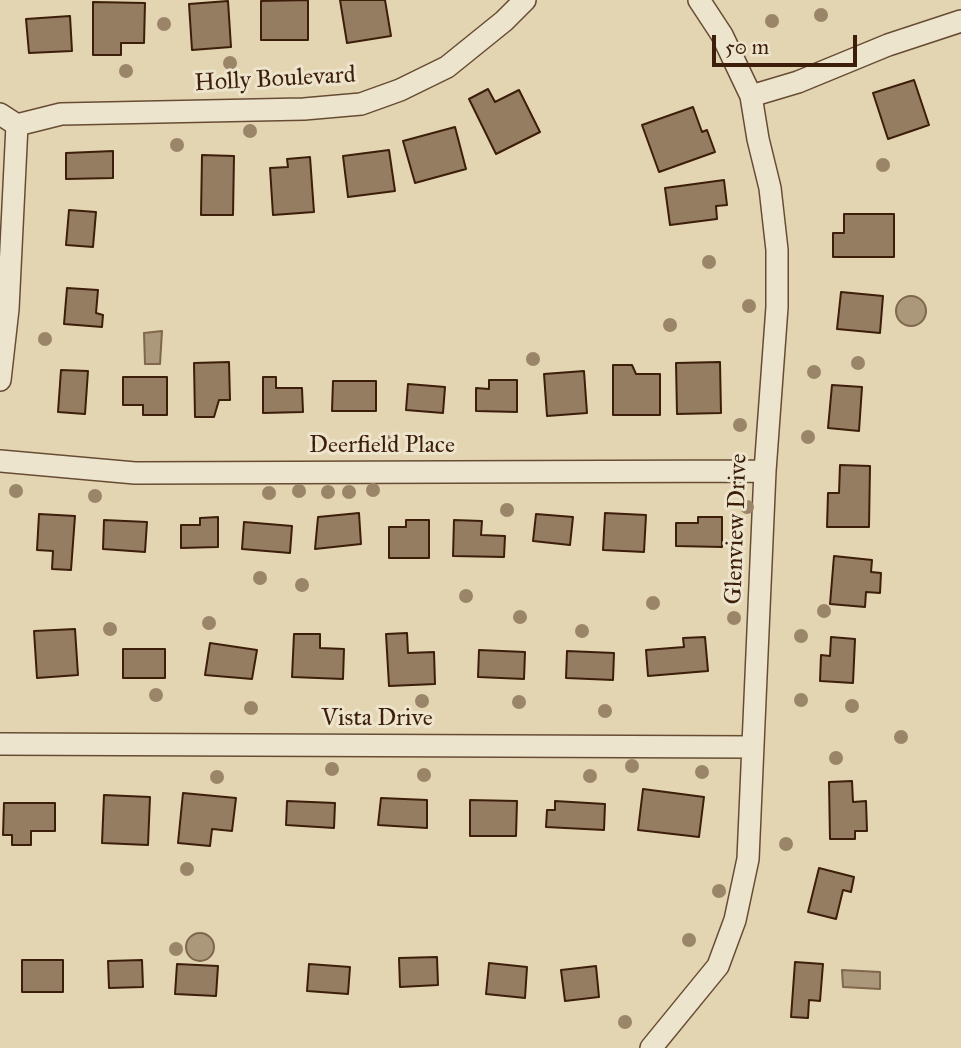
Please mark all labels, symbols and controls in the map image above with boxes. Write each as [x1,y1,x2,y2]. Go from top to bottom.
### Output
scale bar [716,21,861,65]
text: 50 m [725,34,769,60]
street label: Holly Boulevard [194,61,356,99]
street label: Deerfield Place [309,432,455,460]
street label: Glenview Drive [720,453,754,605]
street label: Vista Drive [321,705,433,733]

